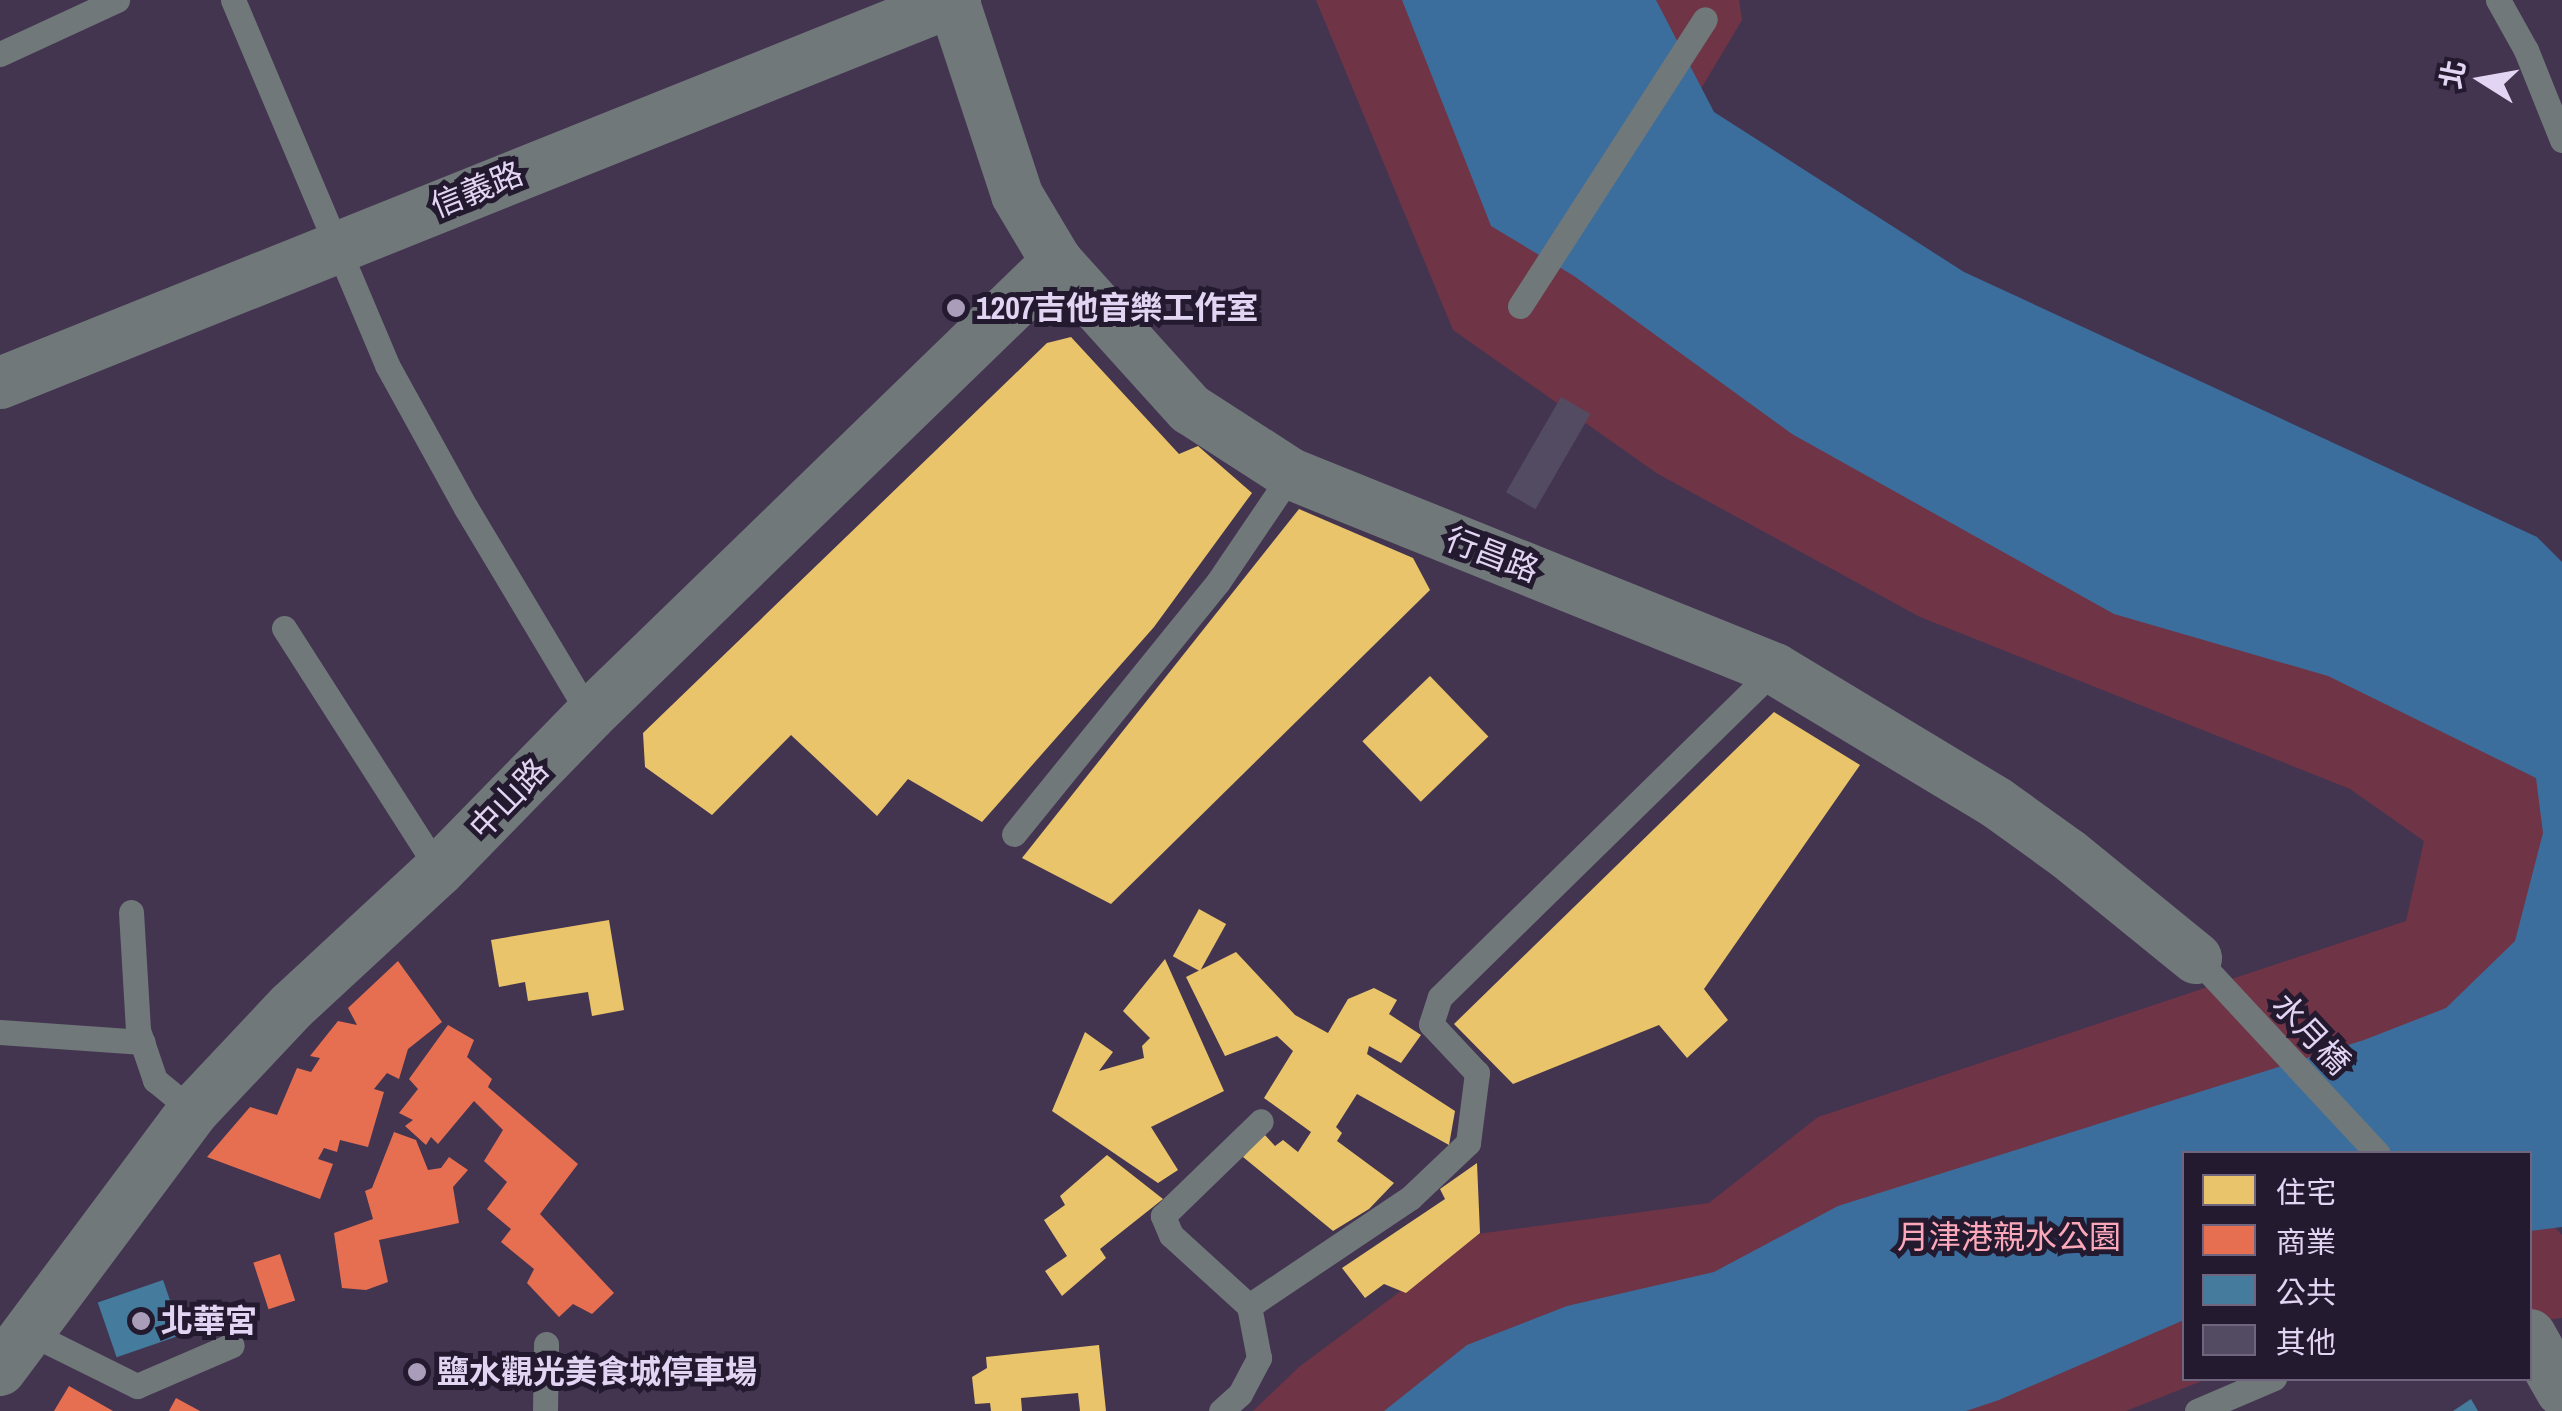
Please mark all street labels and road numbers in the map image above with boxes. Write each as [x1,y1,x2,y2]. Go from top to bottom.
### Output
street label: 信義路 [425,154,529,226]
street label: 行昌路 [1440,520,1544,590]
street label: 中山路 [462,751,556,847]
street label: 水月橋 [2264,986,2358,1082]

